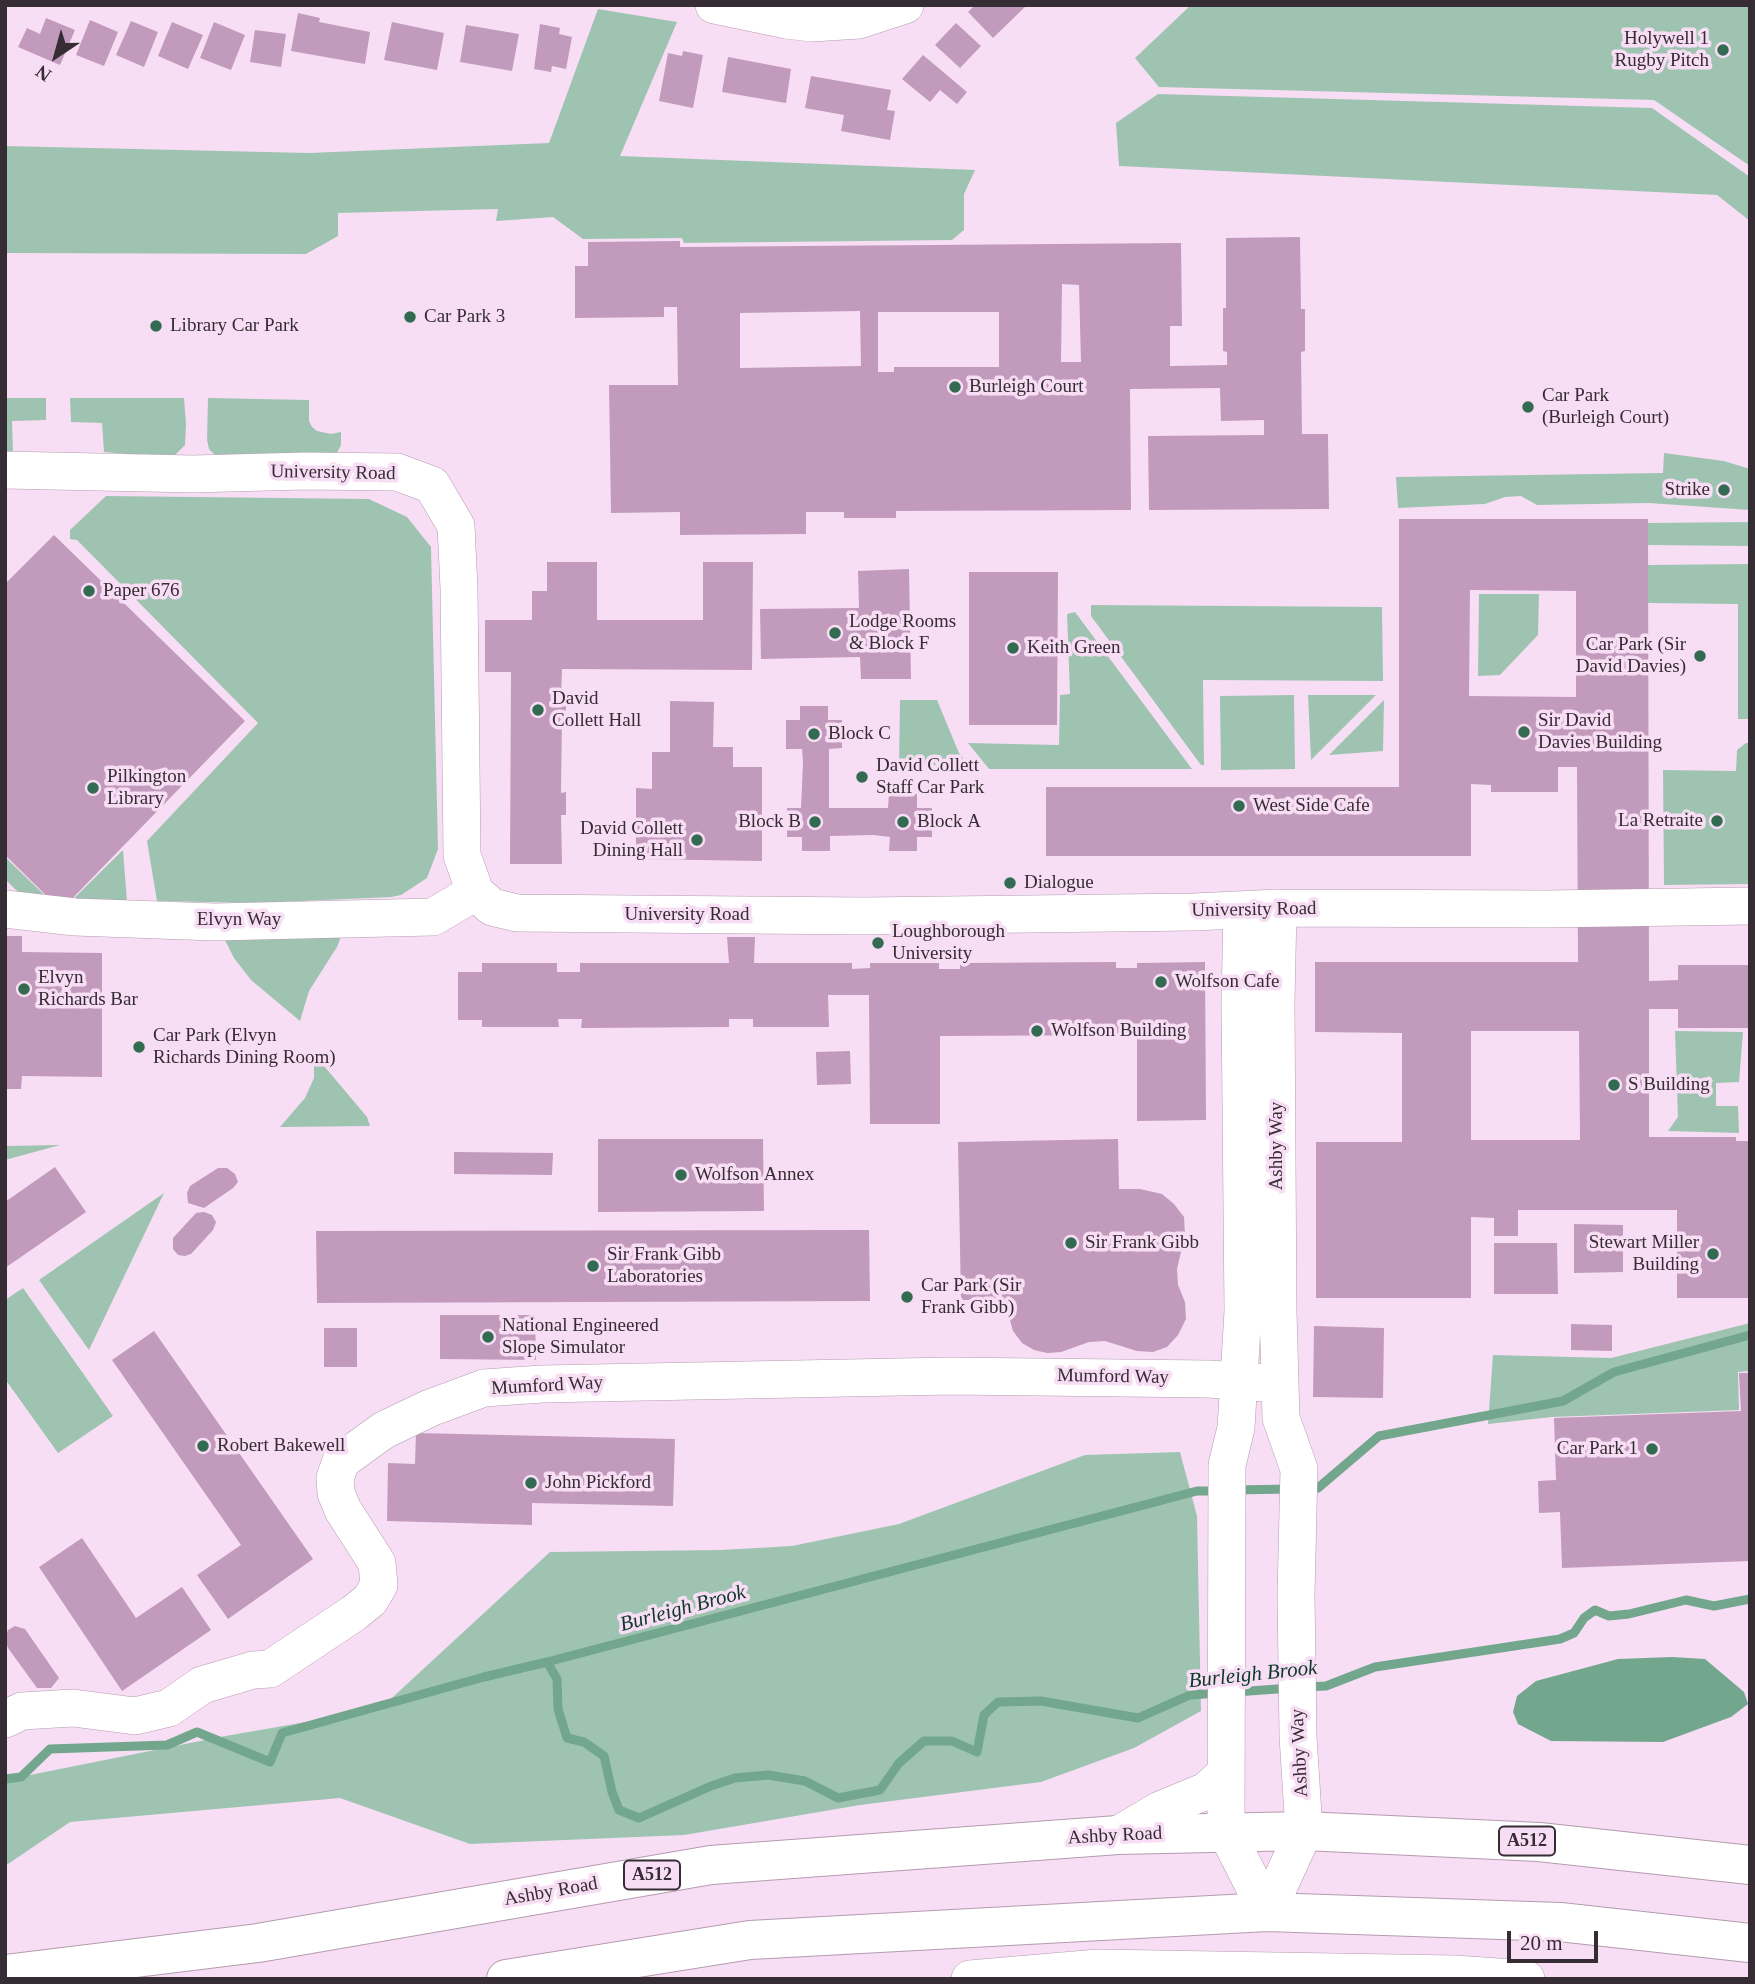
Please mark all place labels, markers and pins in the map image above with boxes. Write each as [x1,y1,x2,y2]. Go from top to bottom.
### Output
place label: Holywell 1 Rugby Pitch [1615,28,1709,72]
marker: Holywell 1 Rugby Pitch [1715,42,1731,58]
place label: Car Park 3 [424,306,505,328]
marker: Car Park 3 [402,309,418,325]
place label: Library Car Park [170,315,299,337]
marker: Library Car Park [148,318,164,334]
place label: Burleigh Court [969,376,1084,398]
marker: Burleigh Court [947,379,963,395]
place label: Car Park (Burleigh Court) [1542,385,1669,429]
marker: Car Park (Burleigh Court) [1520,399,1536,415]
place label: Strike [1665,479,1710,501]
marker: Strike [1716,482,1732,498]
place label: Paper 676 [103,580,180,602]
marker: Paper 676 [81,583,97,599]
place label: Lodge Rooms & Block F [849,611,956,655]
marker: Lodge Rooms & Block F [827,625,843,641]
place label: Car Park (Sir David Davies) [1576,634,1686,678]
place label: Keith Green [1027,637,1120,659]
marker: Keith Green [1005,640,1021,656]
marker: Car Park (Sir David Davies) [1692,648,1708,664]
place label: David Collett Hall [552,688,641,732]
marker: David Collett Hall [530,702,546,718]
place label: Sir David Davies Building [1538,710,1662,754]
place label: Block C [828,723,891,745]
marker: Sir David Davies Building [1516,724,1532,740]
marker: Block C [806,726,822,742]
place label: David Collett Staff Car Park [876,755,984,799]
place label: Pilkington Library [107,766,186,810]
marker: David Collett Staff Car Park [854,769,870,785]
marker: Pilkington Library [85,780,101,796]
place label: West Side Cafe [1253,795,1370,817]
marker: West Side Cafe [1231,798,1247,814]
place label: La Retraite [1618,810,1703,832]
place label: Block B [738,811,801,833]
place label: Block A [917,811,981,833]
marker: La Retraite [1709,813,1725,829]
marker: Block B [807,814,823,830]
marker: Block A [895,814,911,830]
place label: David Collett Dining Hall [580,818,683,862]
marker: David Collett Dining Hall [689,832,705,848]
place label: Dialogue [1024,872,1094,894]
marker: Dialogue [1002,875,1018,891]
place label: Loughborough University [892,921,1005,965]
marker: Loughborough University [870,935,886,951]
place label: Elvyn Richards Bar [38,967,138,1011]
place label: Wolfson Cafe [1175,971,1280,993]
marker: Wolfson Cafe [1153,974,1169,990]
marker: Elvyn Richards Bar [16,981,32,997]
place label: Wolfson Building [1051,1020,1186,1042]
marker: Wolfson Building [1029,1023,1045,1039]
place label: Car Park (Elvyn Richards Dining Room) [153,1025,336,1069]
marker: Car Park (Elvyn Richards Dining Room) [131,1039,147,1055]
place label: S Building [1628,1074,1710,1096]
marker: S Building [1606,1077,1622,1093]
place label: Wolfson Annex [695,1164,814,1186]
marker: Wolfson Annex [673,1167,689,1183]
place label: Sir Frank Gibb [1085,1232,1199,1254]
place label: Stewart Miller Building [1589,1232,1699,1276]
marker: Sir Frank Gibb [1063,1235,1079,1251]
place label: Sir Frank Gibb Laboratories [607,1244,721,1288]
marker: Stewart Miller Building [1705,1246,1721,1262]
marker: Sir Frank Gibb Laboratories [585,1258,601,1274]
place label: Car Park (Sir Frank Gibb) [921,1275,1021,1319]
marker: Car Park (Sir Frank Gibb) [899,1289,915,1305]
place label: National Engineered Slope Simulator [502,1315,659,1359]
marker: National Engineered Slope Simulator [480,1329,496,1345]
place label: Robert Bakewell [217,1435,345,1457]
marker: Robert Bakewell [195,1438,211,1454]
place label: Car Park 1 [1557,1438,1638,1460]
marker: Car Park 1 [1644,1441,1660,1457]
place label: John Pickford [545,1472,651,1494]
marker: John Pickford [523,1475,539,1491]

